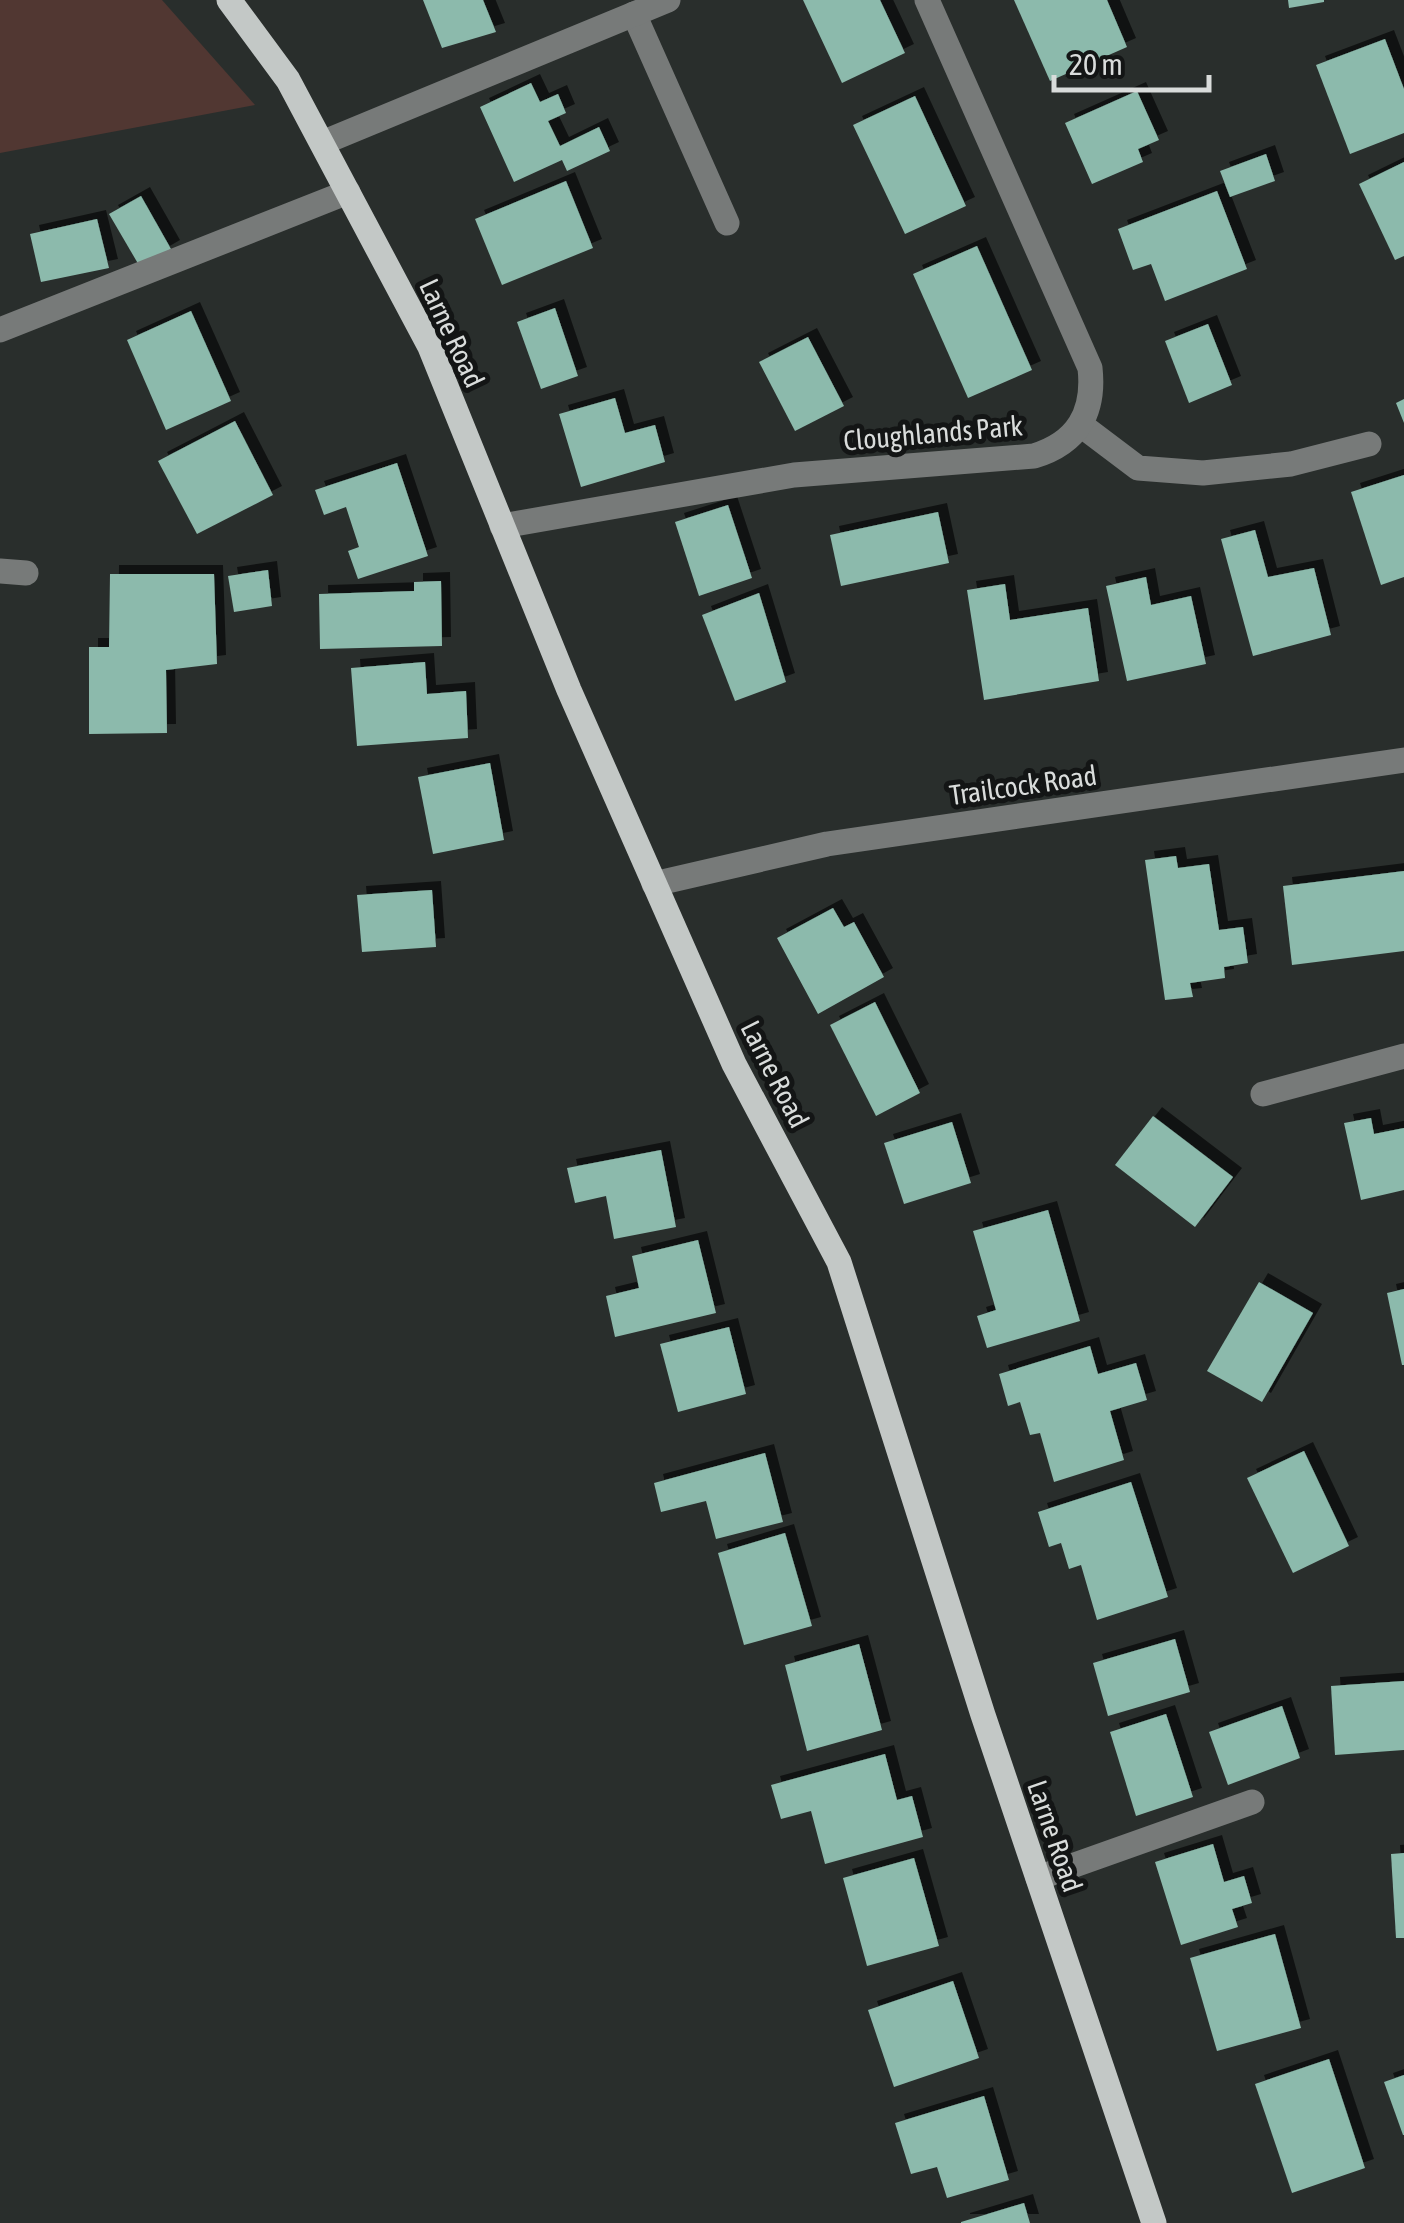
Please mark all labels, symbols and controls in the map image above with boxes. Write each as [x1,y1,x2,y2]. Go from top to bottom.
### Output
scale bar [1054,30,1209,92]
text: 20 m [1069,47,1123,81]
street label: Larne Road [413,274,491,392]
street label: Cloughlands Park [842,409,1024,457]
street label: Trailcock Road [947,759,1099,811]
street label: Larne Road [734,1015,816,1133]
street label: Larne Road [1021,1776,1089,1896]

